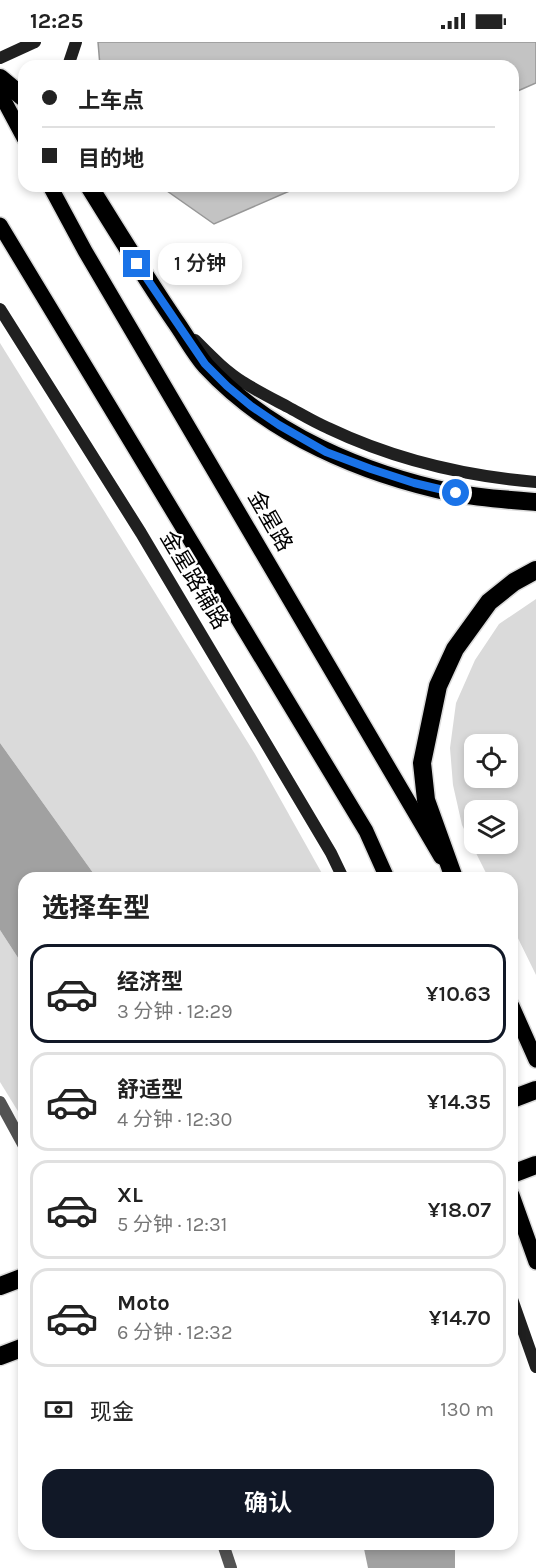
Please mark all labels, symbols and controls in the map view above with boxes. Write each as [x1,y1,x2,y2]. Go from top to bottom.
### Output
text: 12:25 [30,8,83,34]
text: 上车点 [78,88,144,114]
text: 目的地 [78,146,144,172]
callout: 1 分钟 [158,243,242,285]
route end [123,250,150,277]
text: 1 分钟 [174,252,226,275]
route start [442,479,469,506]
street label: 金星路 [242,486,298,556]
street label: 金星路辅路 [155,526,233,634]
map controls [464,734,518,854]
button: locate [464,734,518,788]
button: layers [464,800,518,854]
text: 选择车型 [42,892,150,924]
icon: car [45,967,99,1021]
text: 经济型 [117,969,183,995]
text: ¥10.63 [426,981,491,1007]
text: 3 分钟 · 12:29 [117,1000,233,1023]
icon: car [45,1075,99,1129]
text: 舒适型 [117,1077,183,1103]
text: ¥14.35 [427,1089,491,1115]
text: 4 分钟 · 12:30 [117,1108,232,1131]
text: XL [117,1182,143,1208]
icon: car [45,1183,99,1237]
text: ¥18.07 [428,1197,491,1223]
text: 5 分钟 · 12:31 [117,1213,227,1236]
text: Moto [117,1290,170,1316]
icon: car [45,1291,99,1345]
text: ¥14.70 [429,1305,491,1331]
text: 6 分钟 · 12:32 [117,1321,232,1344]
icon: cash [42,1393,75,1426]
text: 130 m [440,1398,494,1421]
text: 现金 [90,1399,134,1425]
button: 确认 [42,1469,494,1538]

